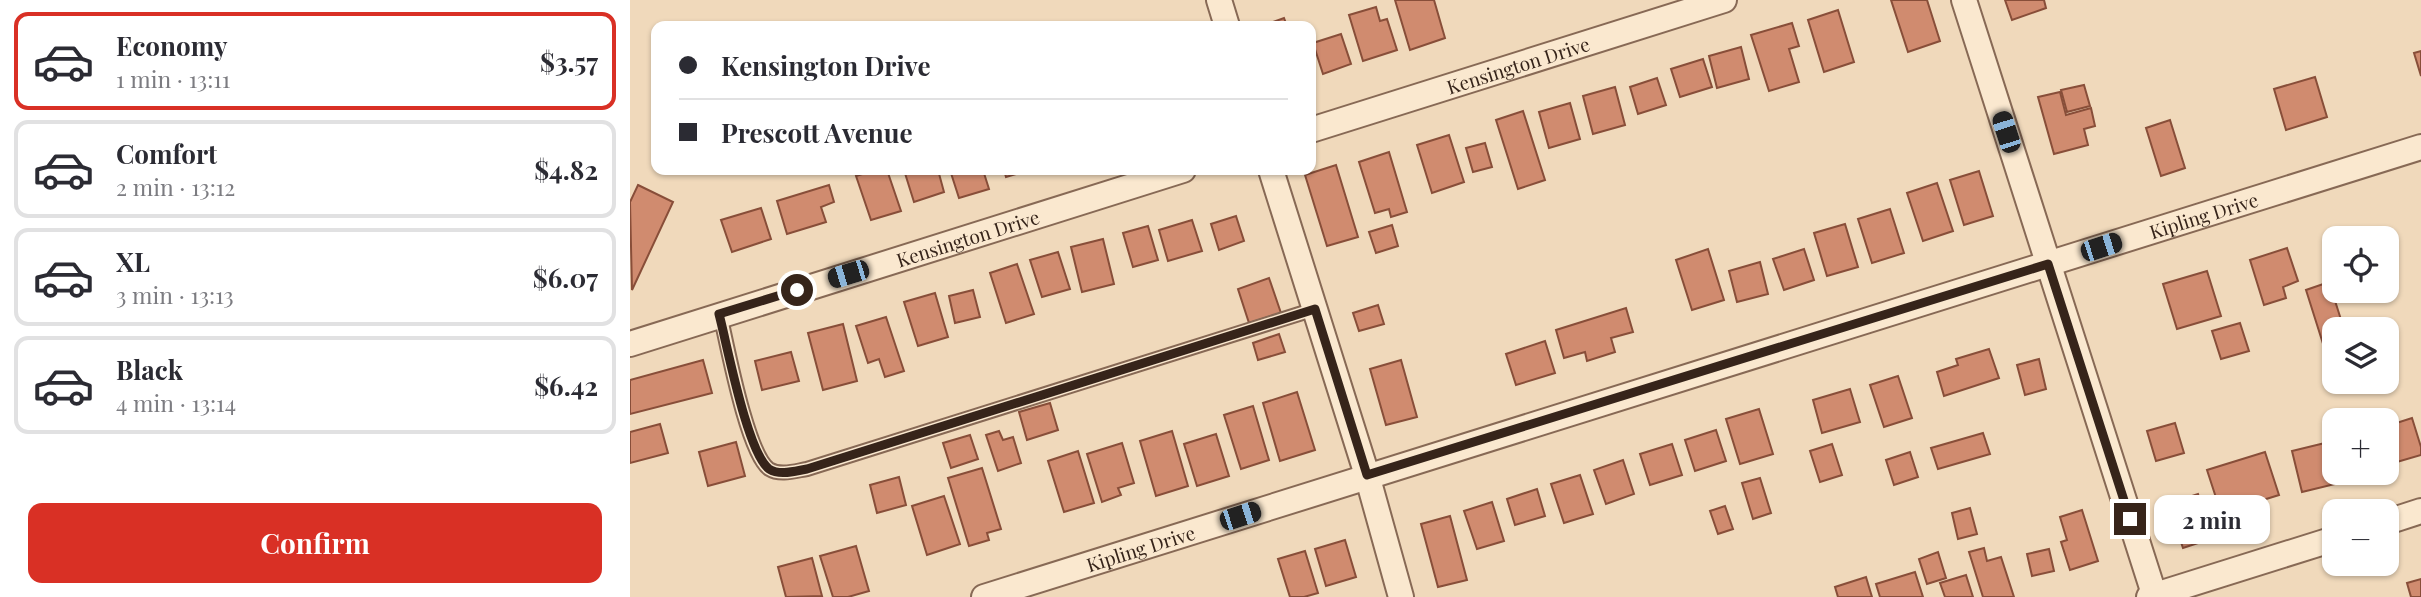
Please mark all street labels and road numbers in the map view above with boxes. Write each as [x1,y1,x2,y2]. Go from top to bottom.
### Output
street label: Kensington Drive [1443,30,1593,100]
street label: Kipling Drive [2146,186,2261,244]
street label: Kensington Drive [893,203,1042,272]
street label: Kipling Drive [1083,519,1198,577]

